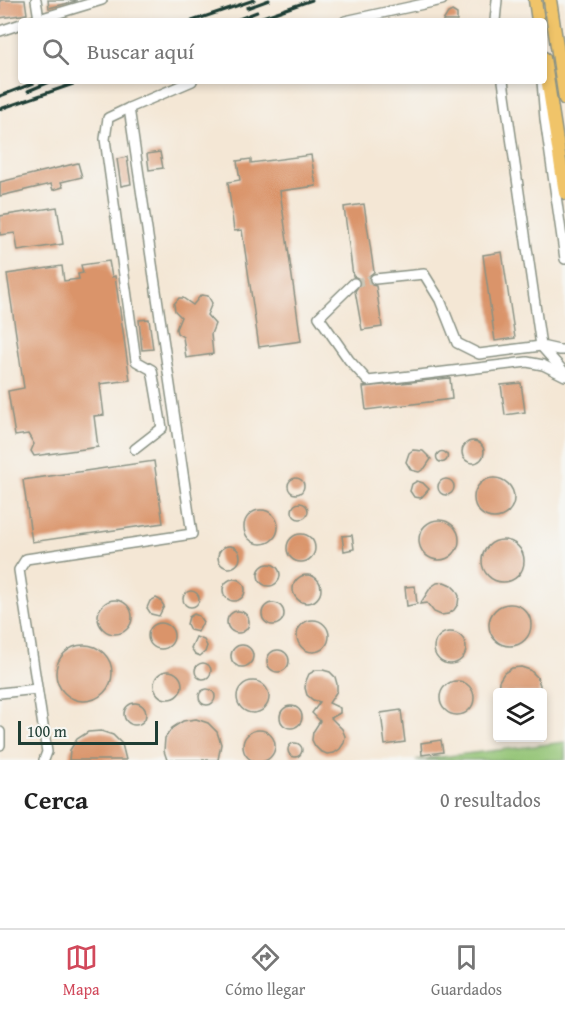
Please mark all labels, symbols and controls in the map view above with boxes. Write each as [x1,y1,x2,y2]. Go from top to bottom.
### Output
search box [18,18,547,84]
icon: search [39,35,72,68]
text: Buscar aquí [87,35,194,67]
map controls [493,688,547,742]
button: layers [493,688,547,742]
scale bar [18,718,158,746]
text: 100 m [27,719,67,743]
text: Cerca [24,780,88,819]
text: 0 resultados [440,785,541,814]
tab: Mapa [63,941,100,1001]
tab: Cómo llegar [225,941,305,1001]
tab: Guardados [431,941,502,1001]

